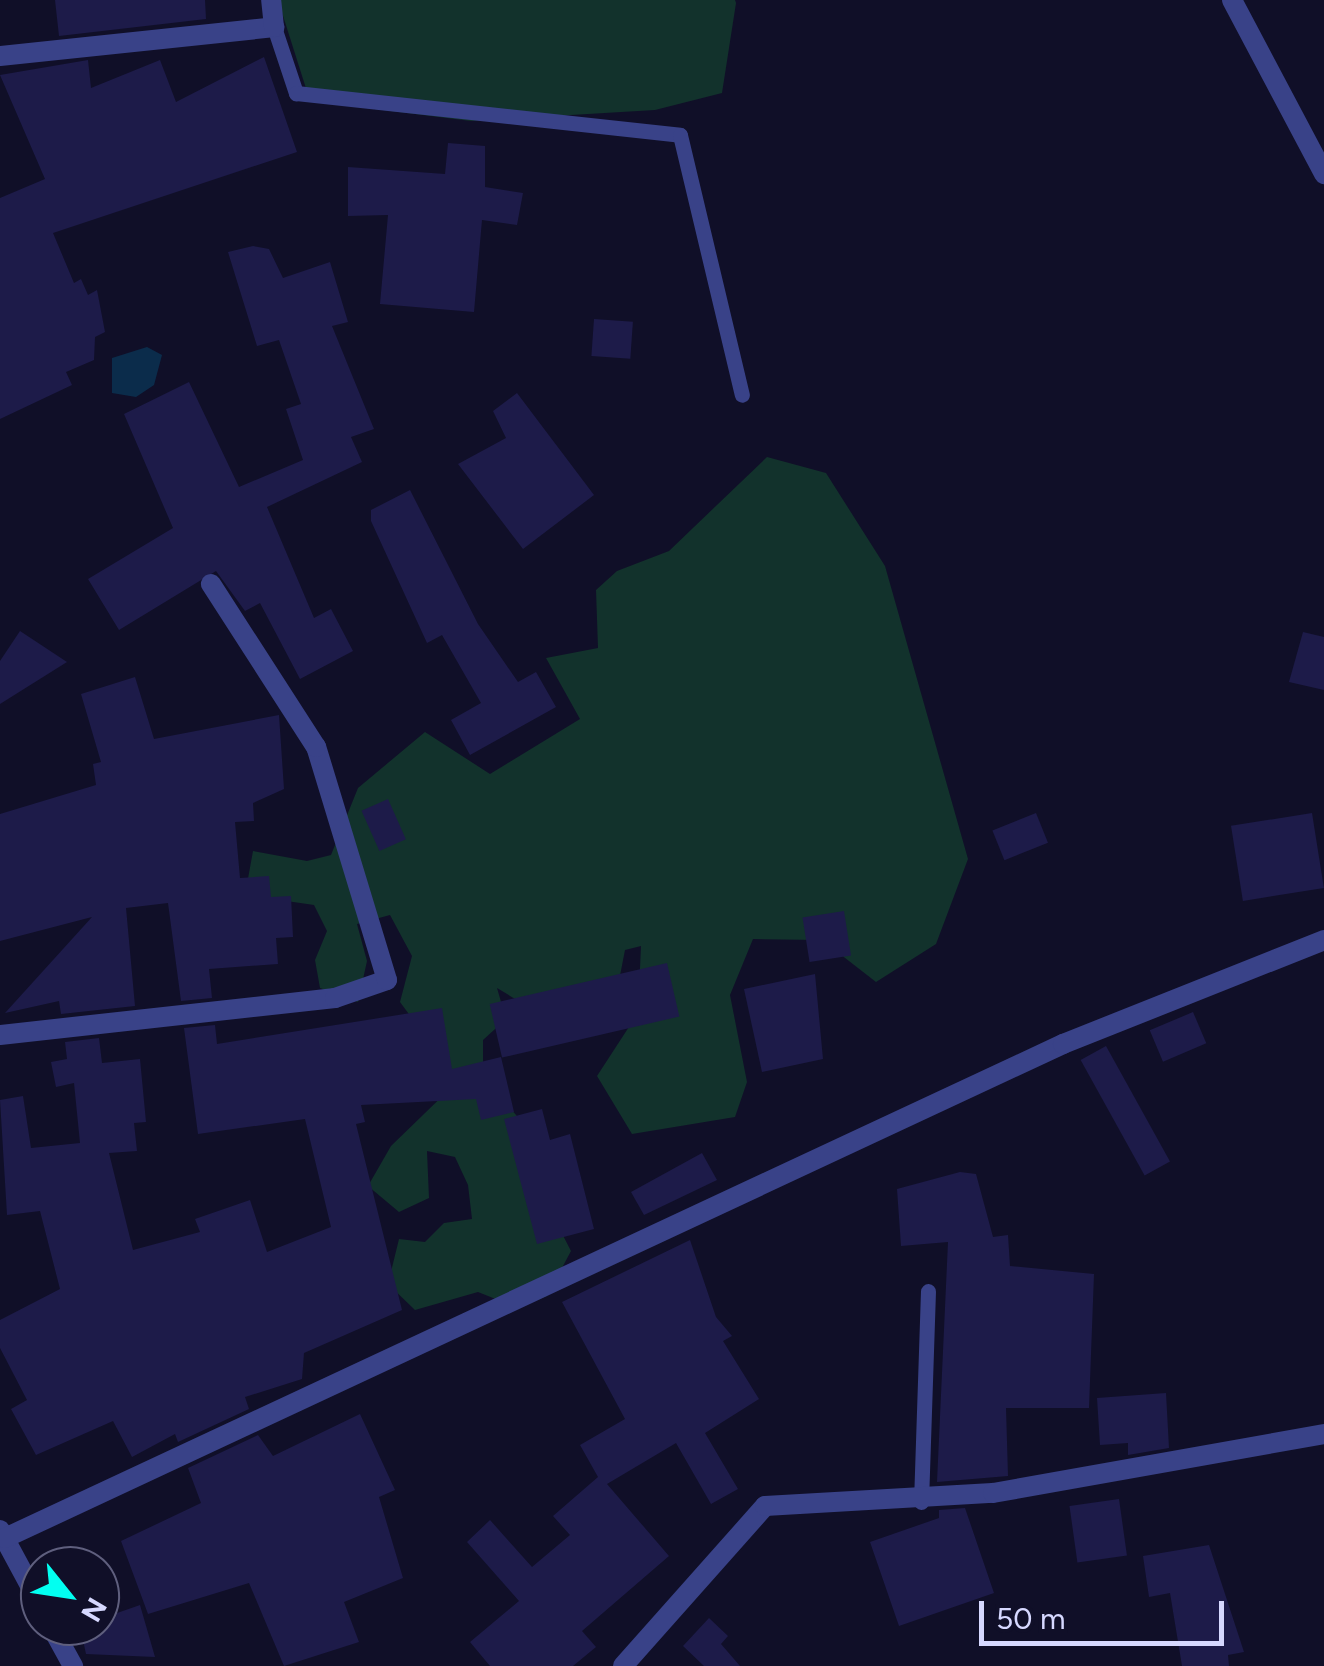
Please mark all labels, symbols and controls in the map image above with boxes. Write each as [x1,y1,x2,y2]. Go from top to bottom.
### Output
north arrow [20,1546,120,1646]
scale bar [984,1581,1229,1643]
text: N [74,1592,114,1628]
text: 50 m [996,1600,1065,1637]

